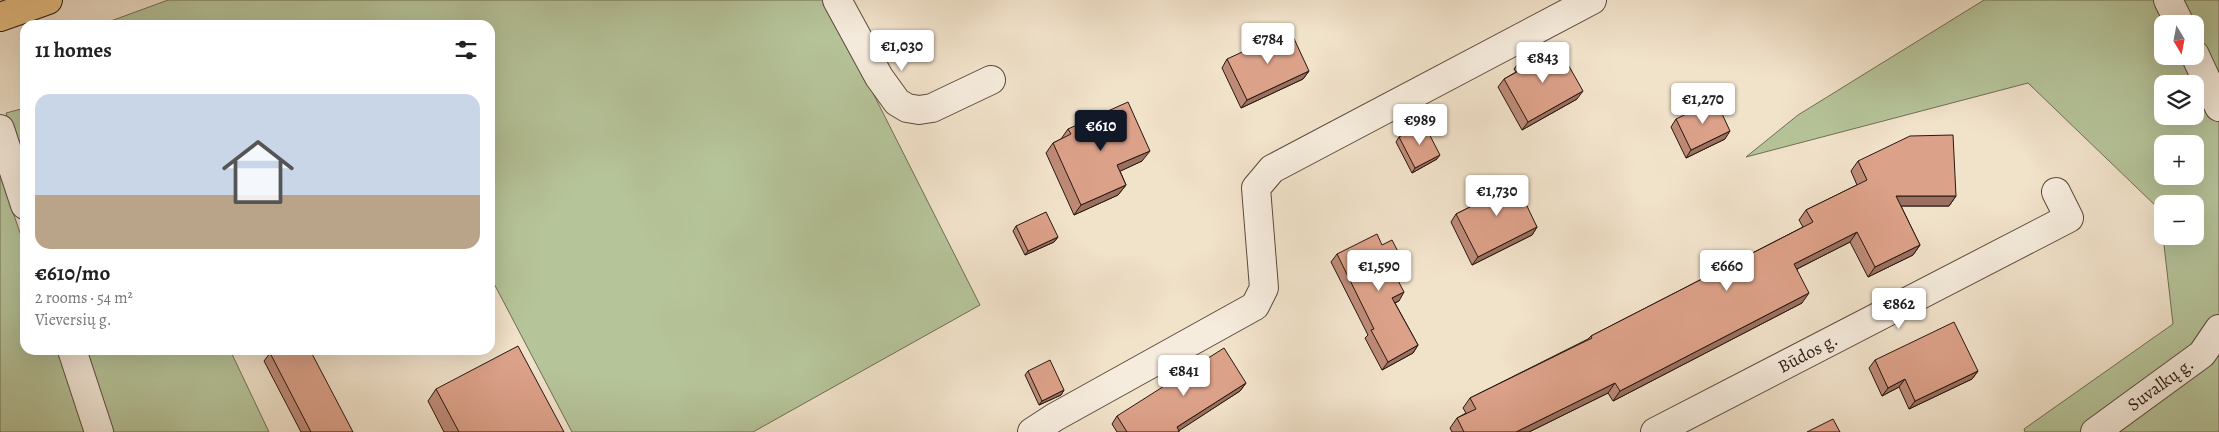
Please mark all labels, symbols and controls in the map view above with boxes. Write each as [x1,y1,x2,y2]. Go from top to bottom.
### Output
north arrow [2154,15,2204,65]
map controls [2154,15,2204,245]
pin: €784 [1238,22,1298,65]
text: €784 [1252,28,1284,50]
pin: €1,030 [861,30,943,72]
text: €1,030 [881,35,923,57]
text: 11 homes [35,36,112,64]
icon: filters [452,36,480,64]
pin: €843 [1513,42,1573,84]
text: €843 [1527,47,1559,69]
button: layers [2154,75,2204,125]
pin: €1,270 [1662,82,1744,125]
text: €1,270 [1682,88,1724,110]
pin: €989 [1390,104,1450,146]
text: €989 [1404,109,1436,131]
pin: €610 [1071,110,1131,152]
text: €610 [1086,115,1116,137]
icon: home [213,127,303,217]
button: + [2154,135,2204,185]
pin: €1,730 [1456,174,1538,217]
text: €1,730 [1477,180,1517,202]
button: − [2154,195,2204,245]
pin: €1,590 [1338,250,1420,292]
pin: €660 [1697,250,1757,292]
text: €1,590 [1358,255,1400,277]
text: €660 [1711,255,1743,277]
text: €610/mo [35,259,110,287]
text: 2 rooms · 54 m² [35,287,133,309]
pin: €862 [1869,288,1929,330]
text: €862 [1883,293,1915,315]
text: Vieversių g. [35,309,112,331]
street label: Būdos g. [1774,328,1842,378]
street label: Suvalkų g. [2122,352,2198,417]
pin: €841 [1154,354,1214,397]
text: €841 [1169,360,1199,382]

